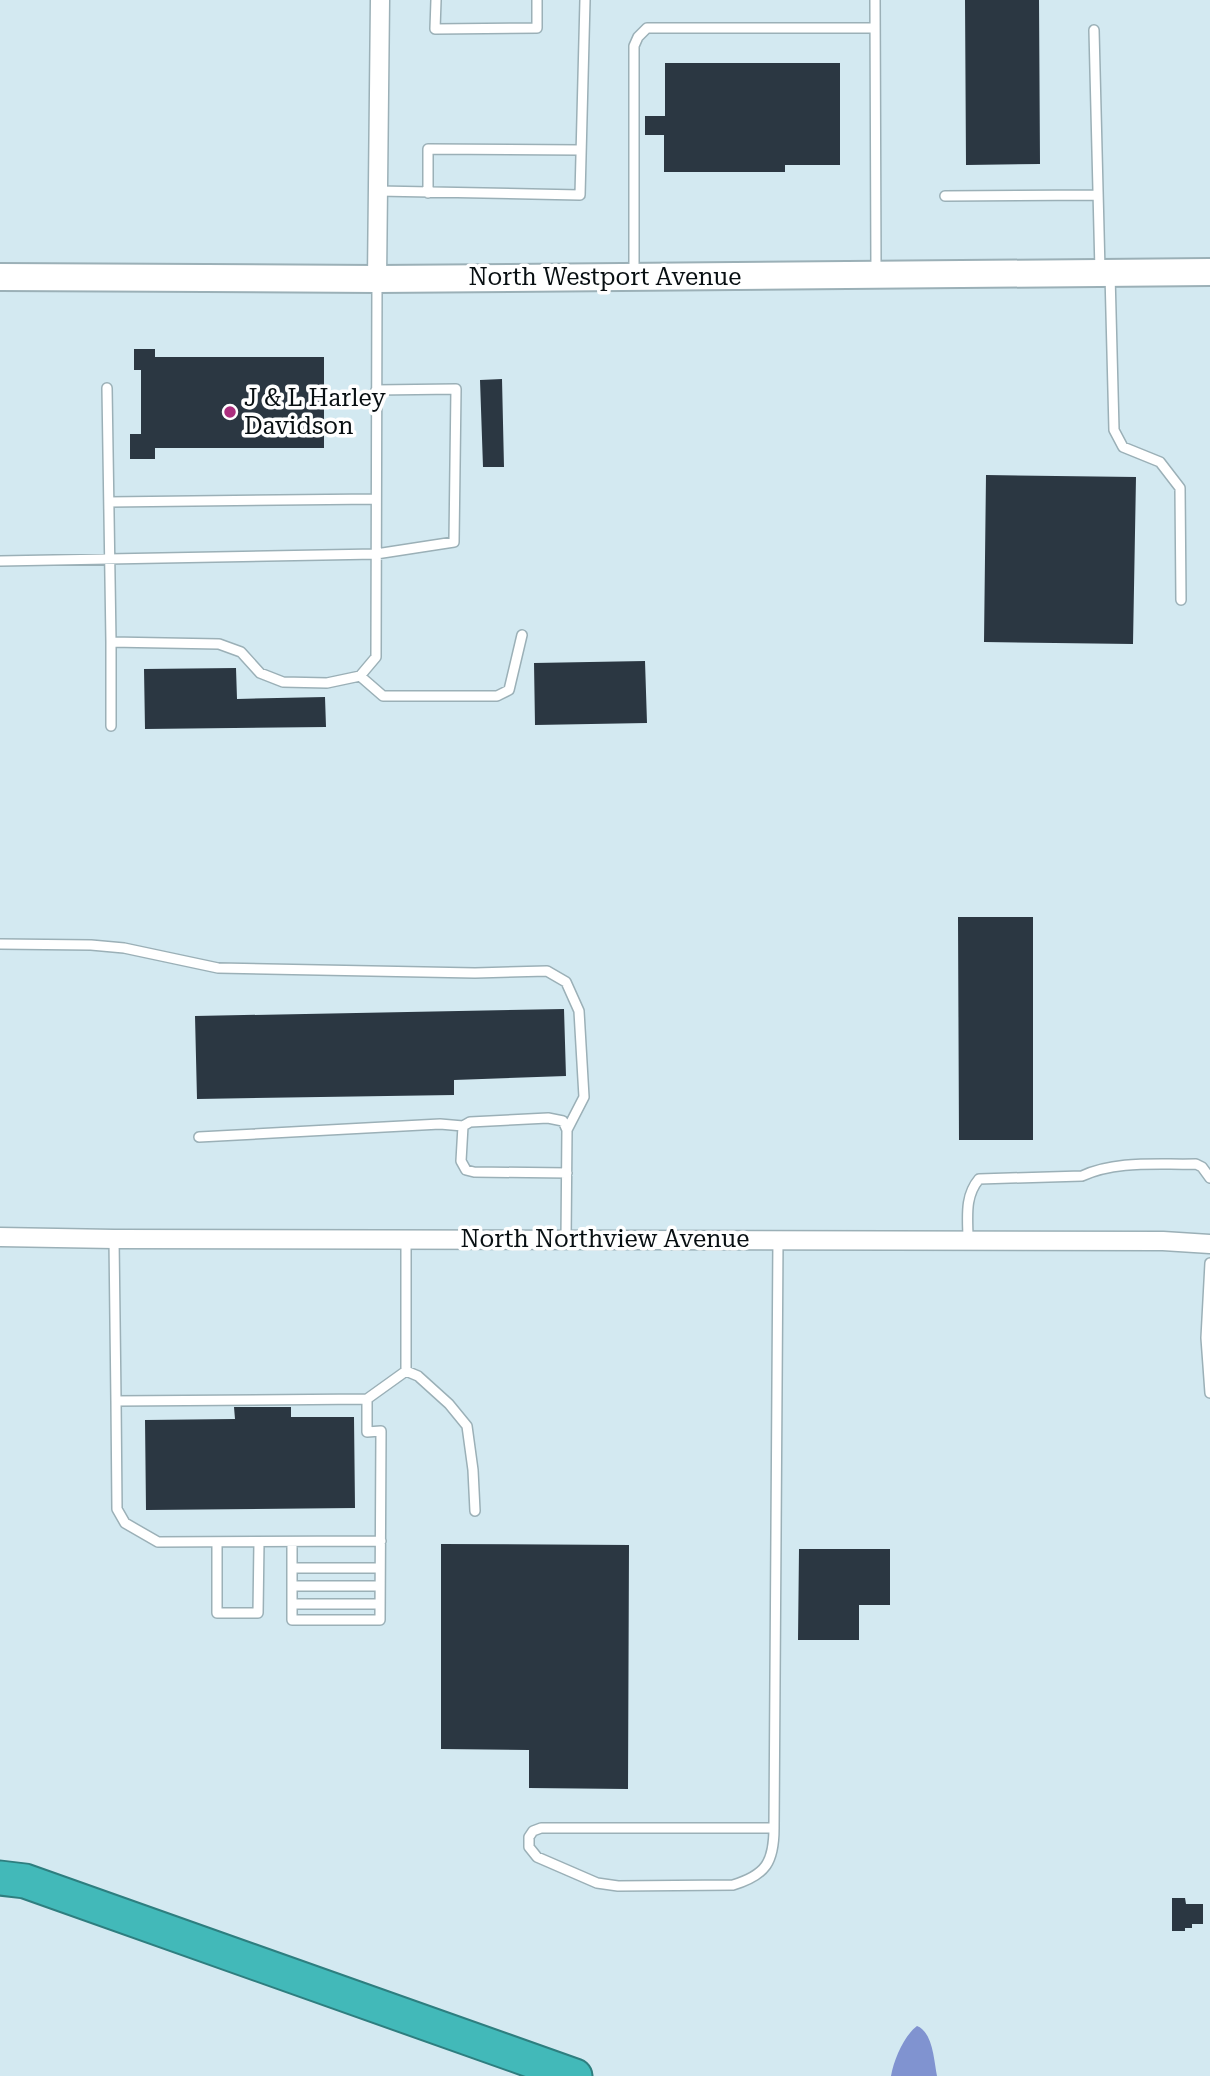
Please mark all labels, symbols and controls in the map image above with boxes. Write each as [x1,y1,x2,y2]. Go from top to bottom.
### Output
street label: North Westport Avenue [468,263,742,291]
place label: J & L Harley Davidson [244,384,386,440]
marker: J & L Harley Davidson [222,404,238,420]
street label: North Northview Avenue [460,1225,750,1253]

